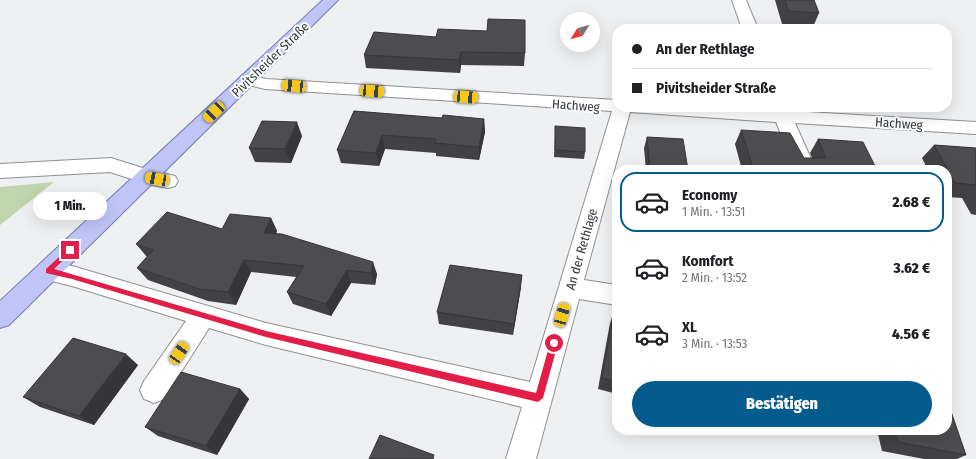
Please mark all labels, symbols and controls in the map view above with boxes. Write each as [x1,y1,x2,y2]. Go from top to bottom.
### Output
north arrow [560,12,600,52]
map controls [560,12,600,52]
street label: Pivitsheider Straße [229,19,312,100]
text: An der Rethlage [656,40,755,58]
car [282,79,306,93]
text: Pivitsheider Straße [656,79,776,97]
car [360,84,384,98]
car [454,90,478,104]
street label: Hachweg [552,96,601,115]
car [201,99,227,125]
street label: Hachweg [875,114,924,133]
car [144,171,170,187]
icon: car [634,184,670,220]
text: Economy [682,186,737,204]
callout: 1 Min. [33,192,107,220]
text: 2.68 € [892,193,930,211]
text: 1 Min. [55,198,85,213]
text: 1 Min. · 13:51 [682,204,745,219]
street label: An der Rethlage [563,207,600,292]
route end [61,241,79,259]
icon: car [634,250,670,286]
text: Komfort [682,252,733,270]
text: 3.62 € [893,259,930,277]
text: 2 Min. · 13:52 [682,270,747,285]
car [553,302,571,328]
icon: car [634,316,670,352]
text: XL [682,318,697,336]
text: 4.56 € [892,325,930,343]
route start [545,334,563,352]
text: 3 Min. · 13:53 [682,336,747,351]
car [167,340,191,366]
button: Bestätigen [632,381,932,427]

